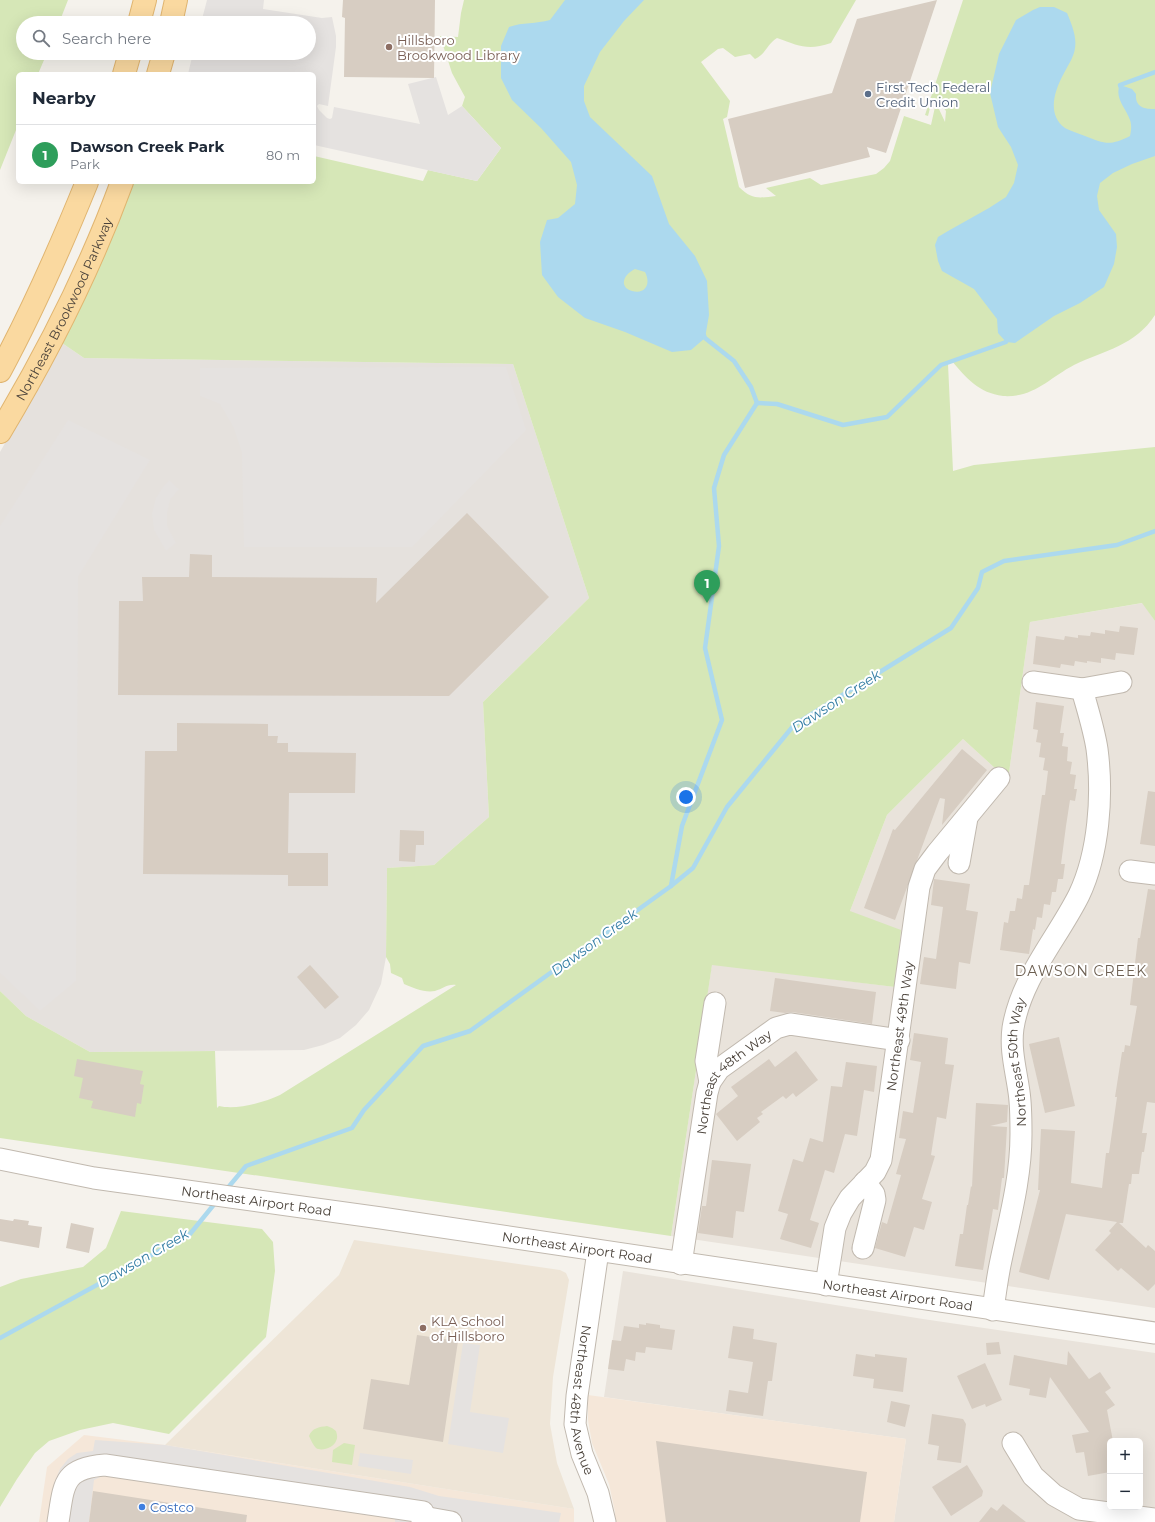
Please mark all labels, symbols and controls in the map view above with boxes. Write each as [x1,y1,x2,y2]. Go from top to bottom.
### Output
search box [16,16,316,60]
icon: search [30,27,52,49]
text: Search here [62,29,151,48]
place label: Hillsboro Brookwood Library [397,32,521,63]
marker: Hillsboro Brookwood Library [384,42,394,52]
place label: First Tech Federal Credit Union [876,79,990,110]
text: Nearby [32,88,96,108]
marker: First Tech Federal Credit Union [863,89,873,99]
text: Dawson Creek Park [70,137,224,156]
text: 1 [42,147,48,163]
text: 80 m [266,147,300,163]
text: Park [70,156,100,172]
street label: Northeast Brookwood Parkway [12,214,116,403]
pin: 1 [694,570,720,603]
water label: Dawson Creek [788,665,885,737]
your location [676,787,696,807]
water label: Dawson Creek [547,904,641,979]
street label: Northeast 49th Way [883,959,917,1092]
district label: DAWSON CREEK [1015,962,1147,980]
street label: Northeast 50th Way [1004,994,1029,1127]
street label: Northeast 48th Way [693,1025,775,1135]
street label: Northeast Airport Road [180,1182,333,1219]
water label: Dawson Creek [94,1224,193,1291]
street label: Northeast Airport Road [501,1228,653,1266]
street label: Northeast Airport Road [821,1276,974,1314]
place label: KLA School of Hillsboro [431,1313,505,1344]
marker: KLA School of Hillsboro [418,1323,428,1333]
street label: Northeast 48th Avenue [567,1324,598,1477]
map controls [1107,1438,1143,1510]
button: + [1107,1438,1143,1474]
button: − [1107,1474,1143,1510]
place label: Costco [150,1499,194,1515]
marker: Costco [137,1502,147,1512]

